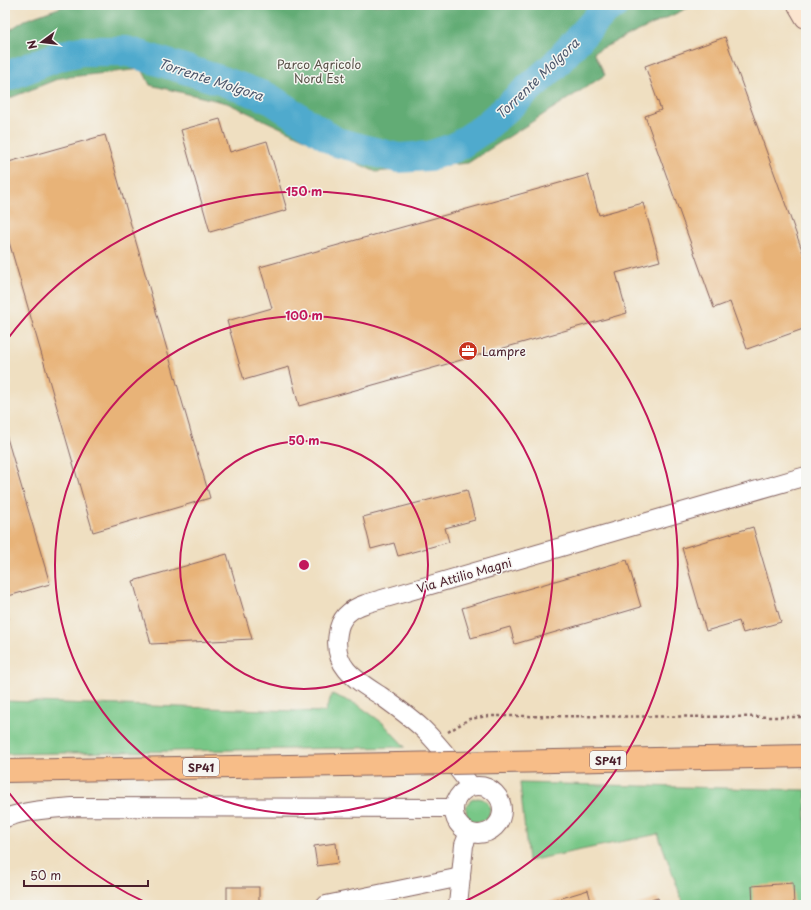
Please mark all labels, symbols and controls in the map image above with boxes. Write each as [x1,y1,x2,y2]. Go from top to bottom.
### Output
north arrow [22,22,62,62]
water label: Torrente Molgora [491,33,583,123]
text: N [22,38,41,51]
water label: Torrente Molgora [156,53,267,105]
park label: Parco Agricolo Nord Est [277,55,362,87]
text: 150 m [286,182,322,200]
text: 100 m [285,306,323,324]
office icon: Lampre [457,340,479,362]
place label: Lampre [482,342,526,360]
text: 50 m [288,431,320,449]
street label: Via Attilio Magni [414,553,514,597]
centre of rings [297,558,311,572]
road number: SP41 [590,751,626,769]
road number: SP41 [183,758,219,776]
scale bar [24,862,148,888]
text: 50 m [30,866,61,884]

